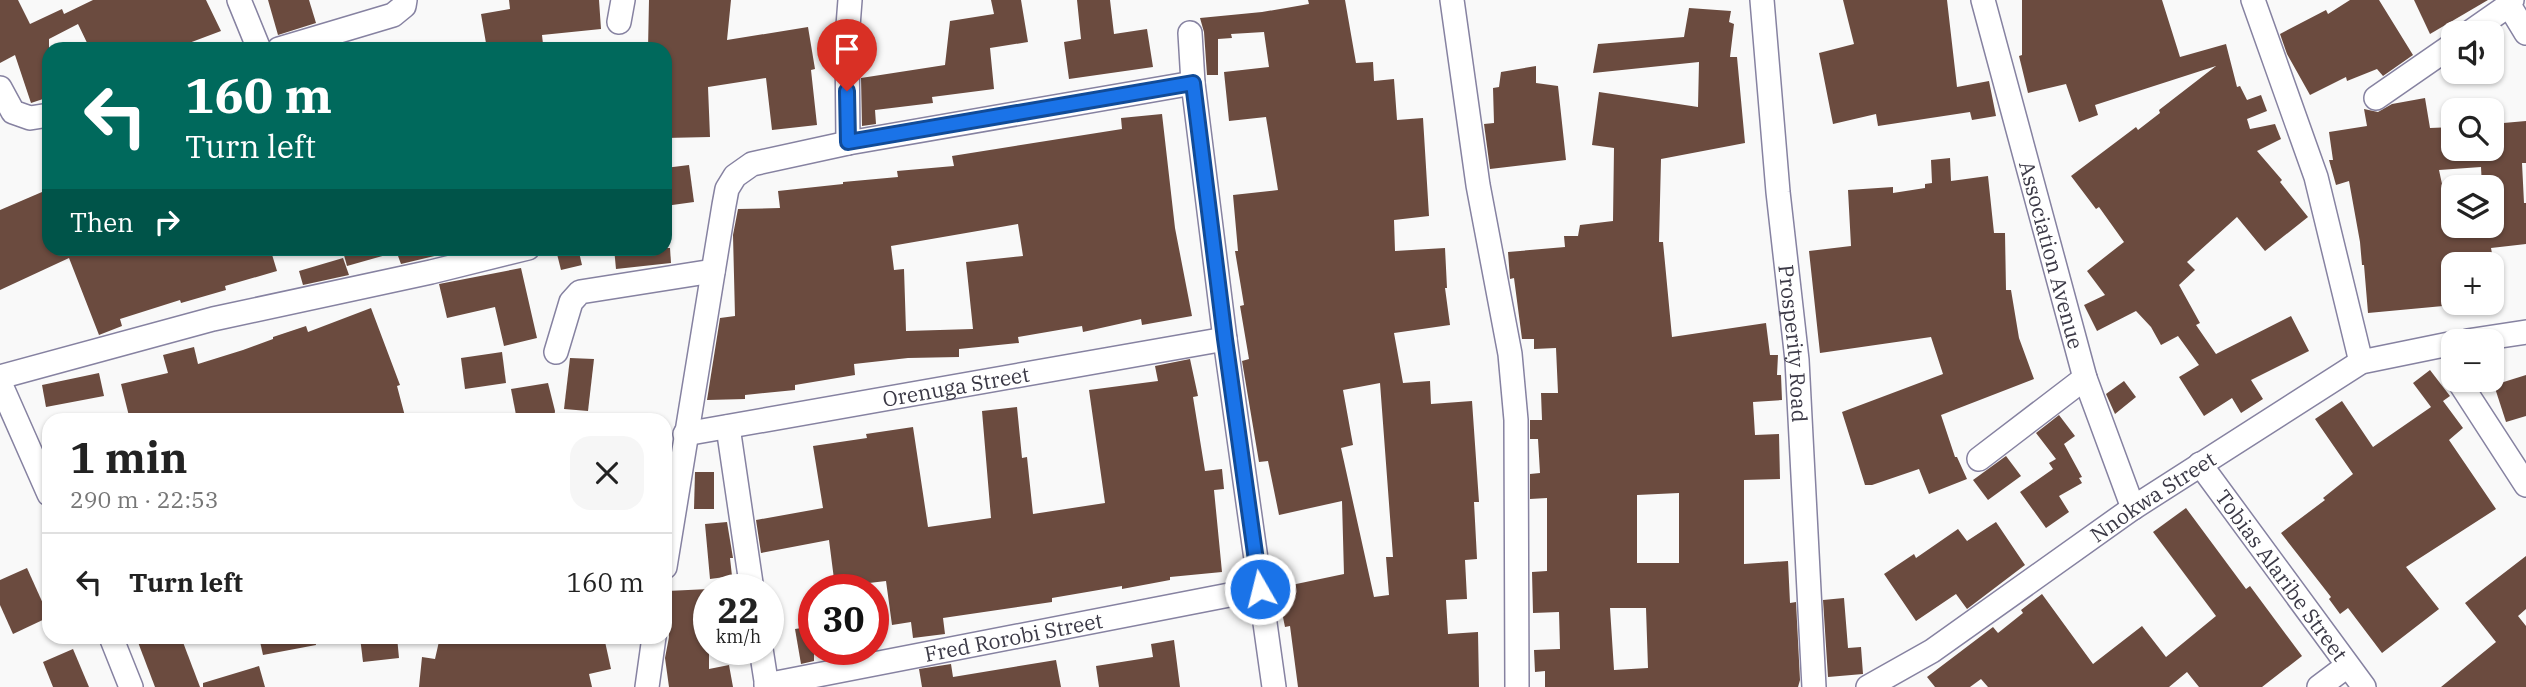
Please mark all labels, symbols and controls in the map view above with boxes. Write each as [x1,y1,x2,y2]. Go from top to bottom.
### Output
pin [817,19,877,91]
map controls [2441,21,2504,392]
button: sound [2441,21,2504,84]
icon: arrive [828,30,866,68]
text: 160 m [185,63,332,126]
icon: left [70,70,161,161]
button: search [2441,98,2504,161]
text: Turn left [185,125,316,167]
street label: Association Avenue [2013,158,2091,352]
button: layers [2441,175,2504,238]
icon: right [148,203,186,241]
text: Then [70,205,134,239]
button: + [2441,252,2504,315]
street label: Prosperity Road [1772,263,1814,423]
button: − [2441,329,2504,392]
street label: Orenuga Street [880,360,1032,413]
text: 1 min [70,430,188,485]
button: close [570,436,644,510]
street label: Nnokwa Street [2084,445,2221,548]
text: 290 m · 22:53 [70,484,219,514]
street label: Tobias Alaribe Street [2209,484,2354,667]
position arrow [1223,552,1297,626]
icon: left [70,563,108,601]
text: Turn left [129,565,243,599]
text: 160 m [566,565,644,599]
speed limit sign: 30 [798,574,889,665]
text: 22 [717,587,760,633]
street label: Fred Rorobi Street [922,606,1105,668]
text: km/h [716,625,761,648]

